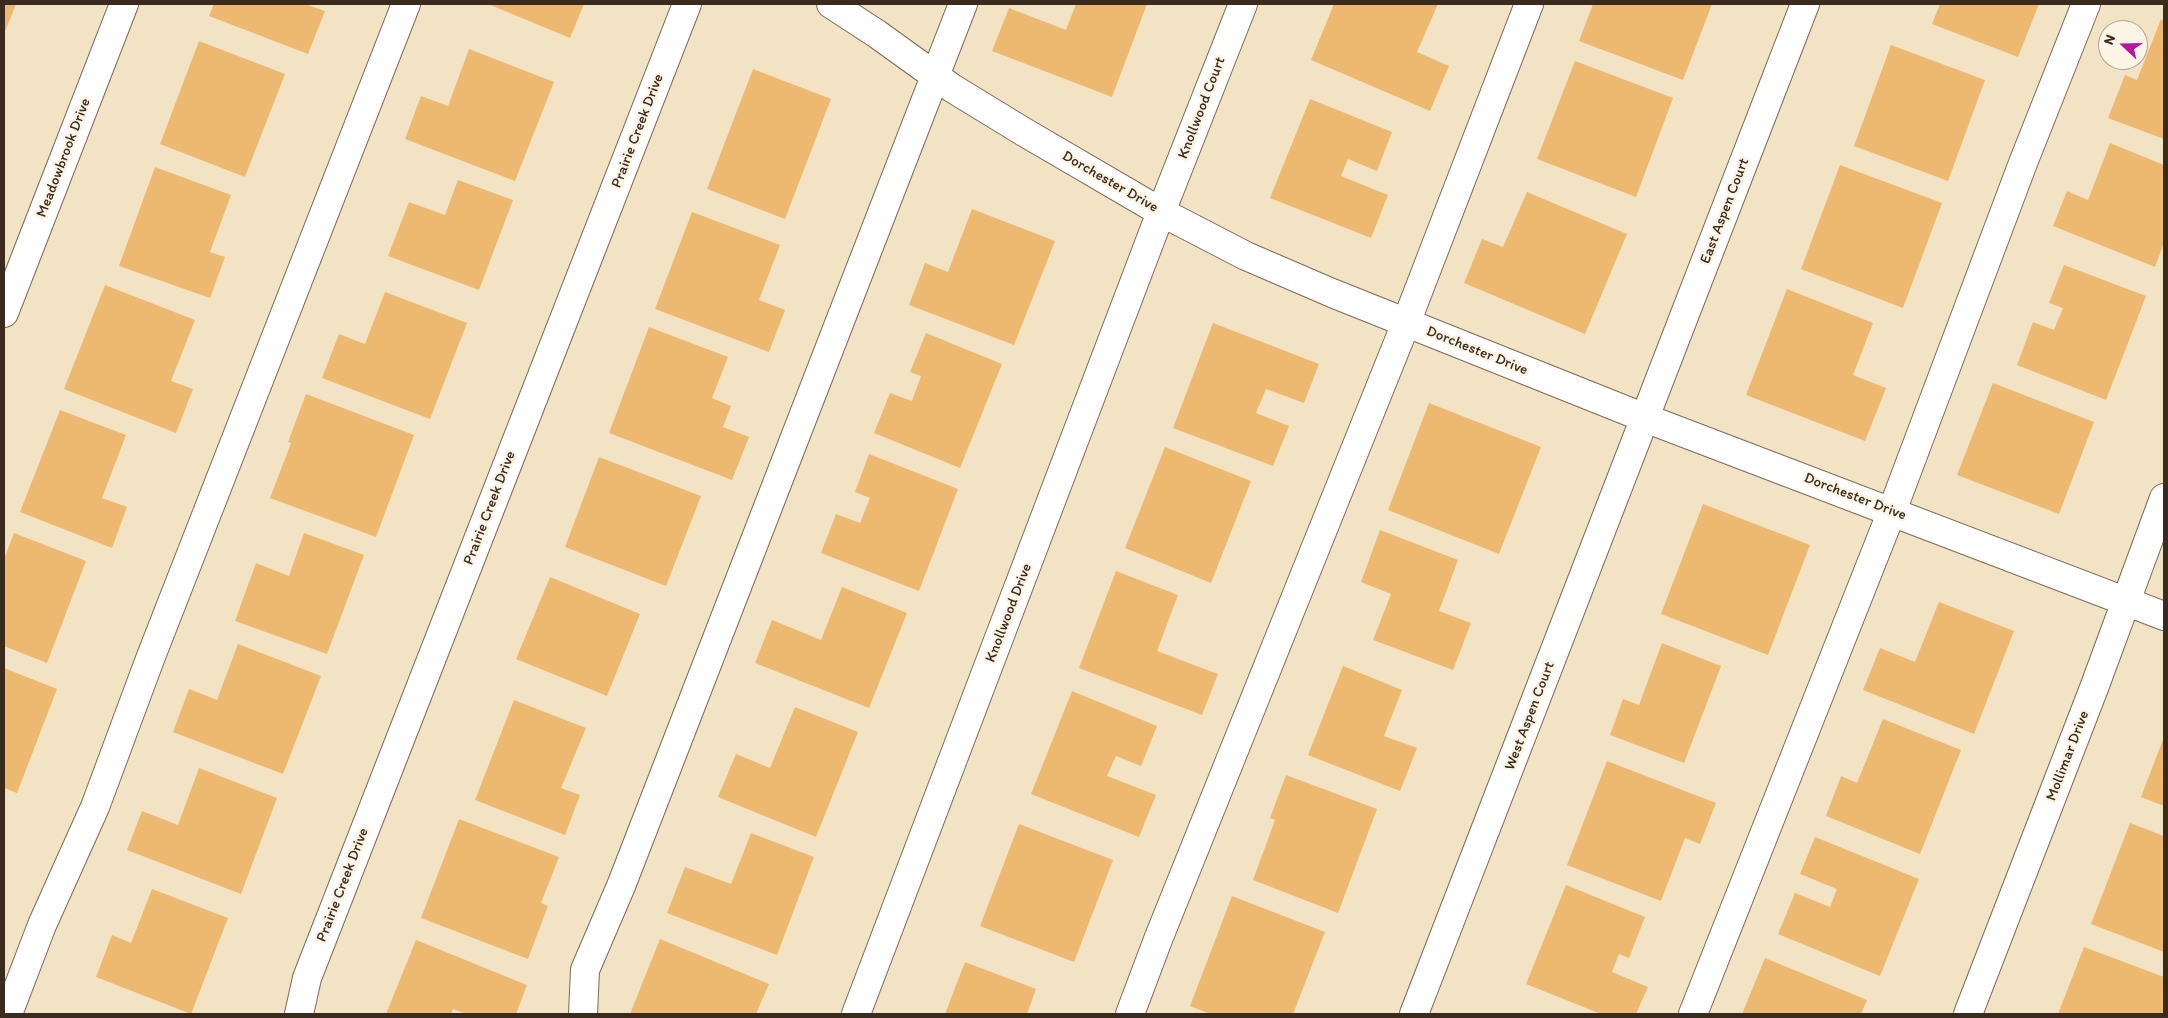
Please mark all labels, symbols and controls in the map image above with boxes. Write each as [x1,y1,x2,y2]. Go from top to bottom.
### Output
north arrow [2098,20,2148,70]
text: N [2100,32,2119,47]
street label: Knollwood Court [1174,54,1230,162]
street label: Prairie Creek Drive [608,71,668,191]
street label: Meadowbrook Drive [33,96,95,220]
street label: Dorchester Drive [1059,147,1161,217]
street label: East Aspen Court [1697,156,1753,266]
street label: Dorchester Drive [1423,322,1531,380]
street label: Prairie Creek Drive [460,448,520,568]
street label: Dorchester Drive [1801,469,1909,525]
street label: Knollwood Drive [982,561,1036,665]
street label: West Aspen Court [1501,659,1559,773]
street label: Mollimar Drive [2043,708,2093,804]
street label: Prairie Creek Drive [313,825,373,945]

